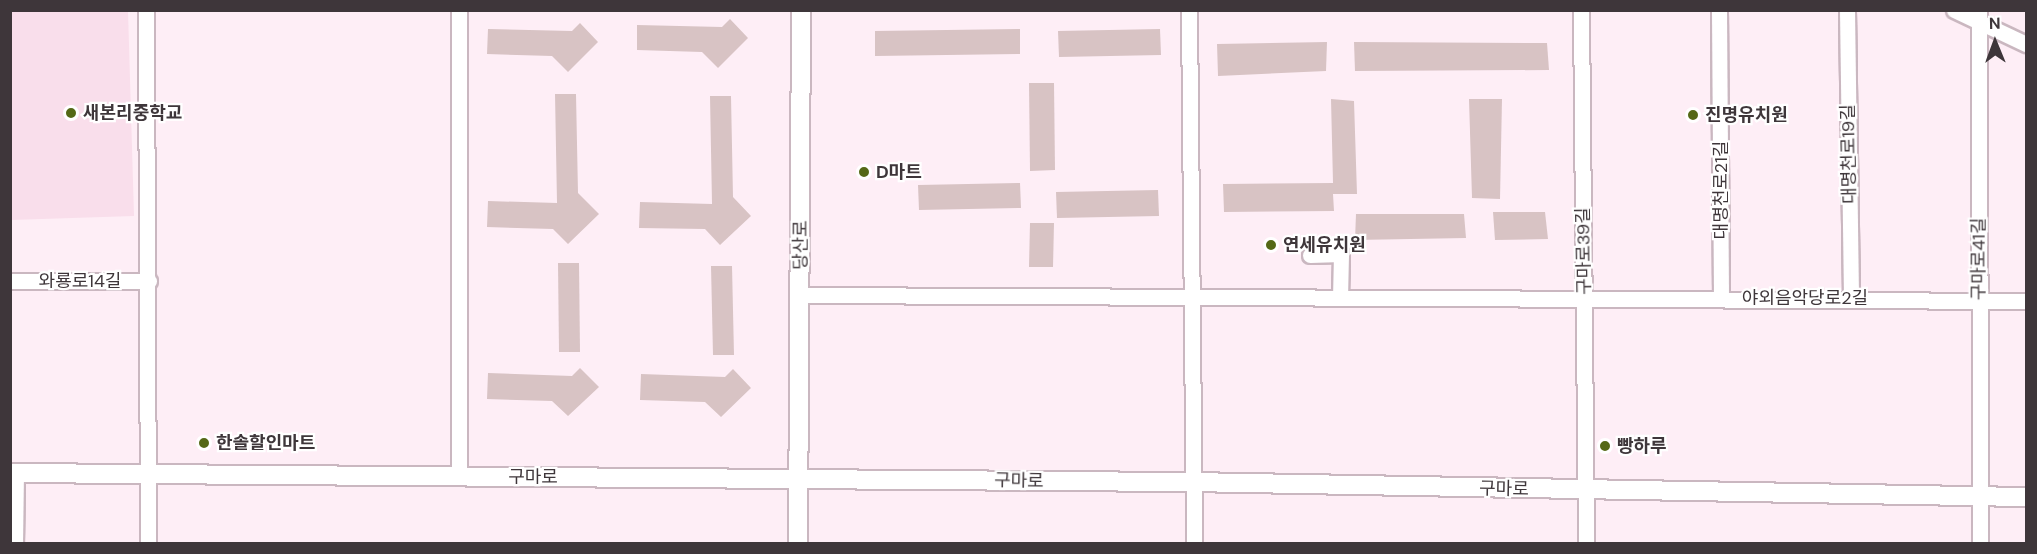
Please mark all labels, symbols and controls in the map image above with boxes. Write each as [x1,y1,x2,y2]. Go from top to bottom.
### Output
north arrow [1965,12,2025,72]
text: N [1989,13,2001,34]
place label: 새본리중학교 [83,102,182,124]
place label: 진명유치원 [1705,104,1788,126]
street label: 대명천로19길 [1837,104,1861,204]
marker: 새본리중학교 [64,106,78,120]
marker: 진명유치원 [1686,108,1700,122]
street label: 대명천로21길 [1710,141,1732,239]
place label: D마트 [876,161,922,183]
marker: D마트 [857,165,871,179]
street label: 구마로39길 [1572,207,1596,295]
street label: 구마로41길 [1968,218,1990,300]
street label: 당산로 [790,220,812,270]
place label: 연세유치원 [1283,234,1366,256]
marker: 연세유치원 [1264,238,1278,252]
street label: 와룡로14길 [39,270,121,292]
street label: 야외음악당로2길 [1742,287,1868,309]
place label: 한솔할인마트 [216,432,315,454]
place label: 빵하루 [1617,435,1667,457]
marker: 한솔할인마트 [197,436,211,450]
marker: 빵하루 [1598,439,1612,453]
street label: 구마로 [508,466,558,488]
street label: 구마로 [994,470,1044,492]
street label: 구마로 [1479,478,1529,500]

